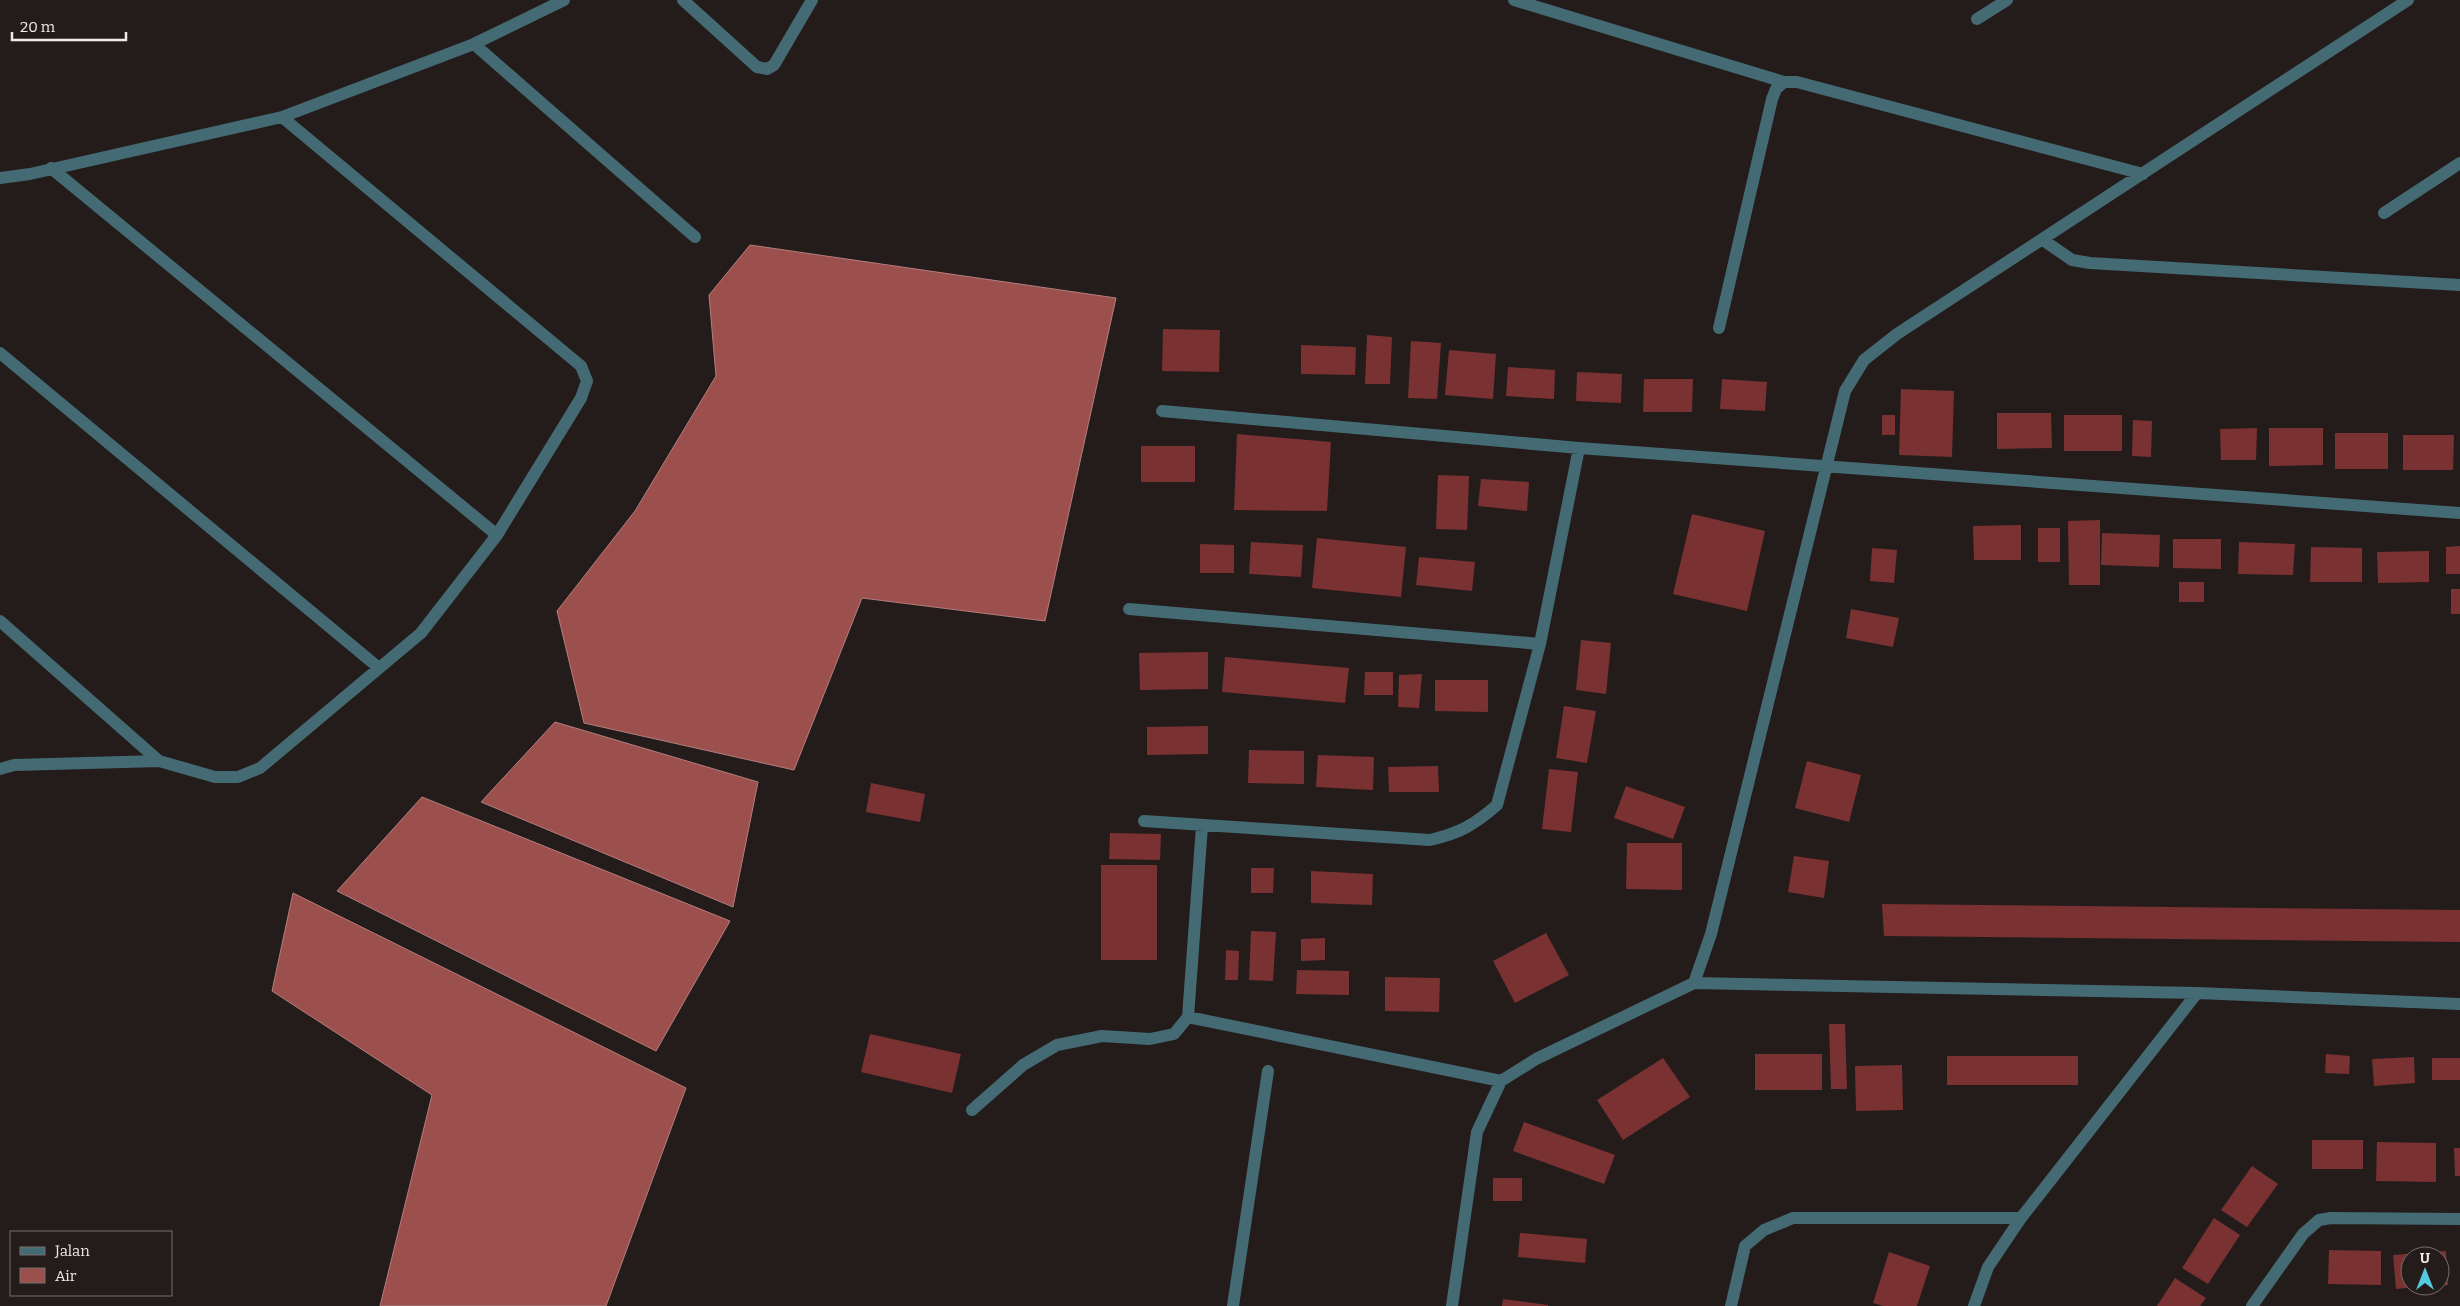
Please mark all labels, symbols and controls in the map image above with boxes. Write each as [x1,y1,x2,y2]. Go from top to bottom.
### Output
scale bar [12,10,126,42]
text: 20 m [20,18,56,36]
legend [10,1231,172,1296]
text: Jalan [54,1242,90,1260]
north arrow [2400,1246,2450,1296]
text: U [2420,1250,2431,1267]
text: Air [55,1267,77,1285]

